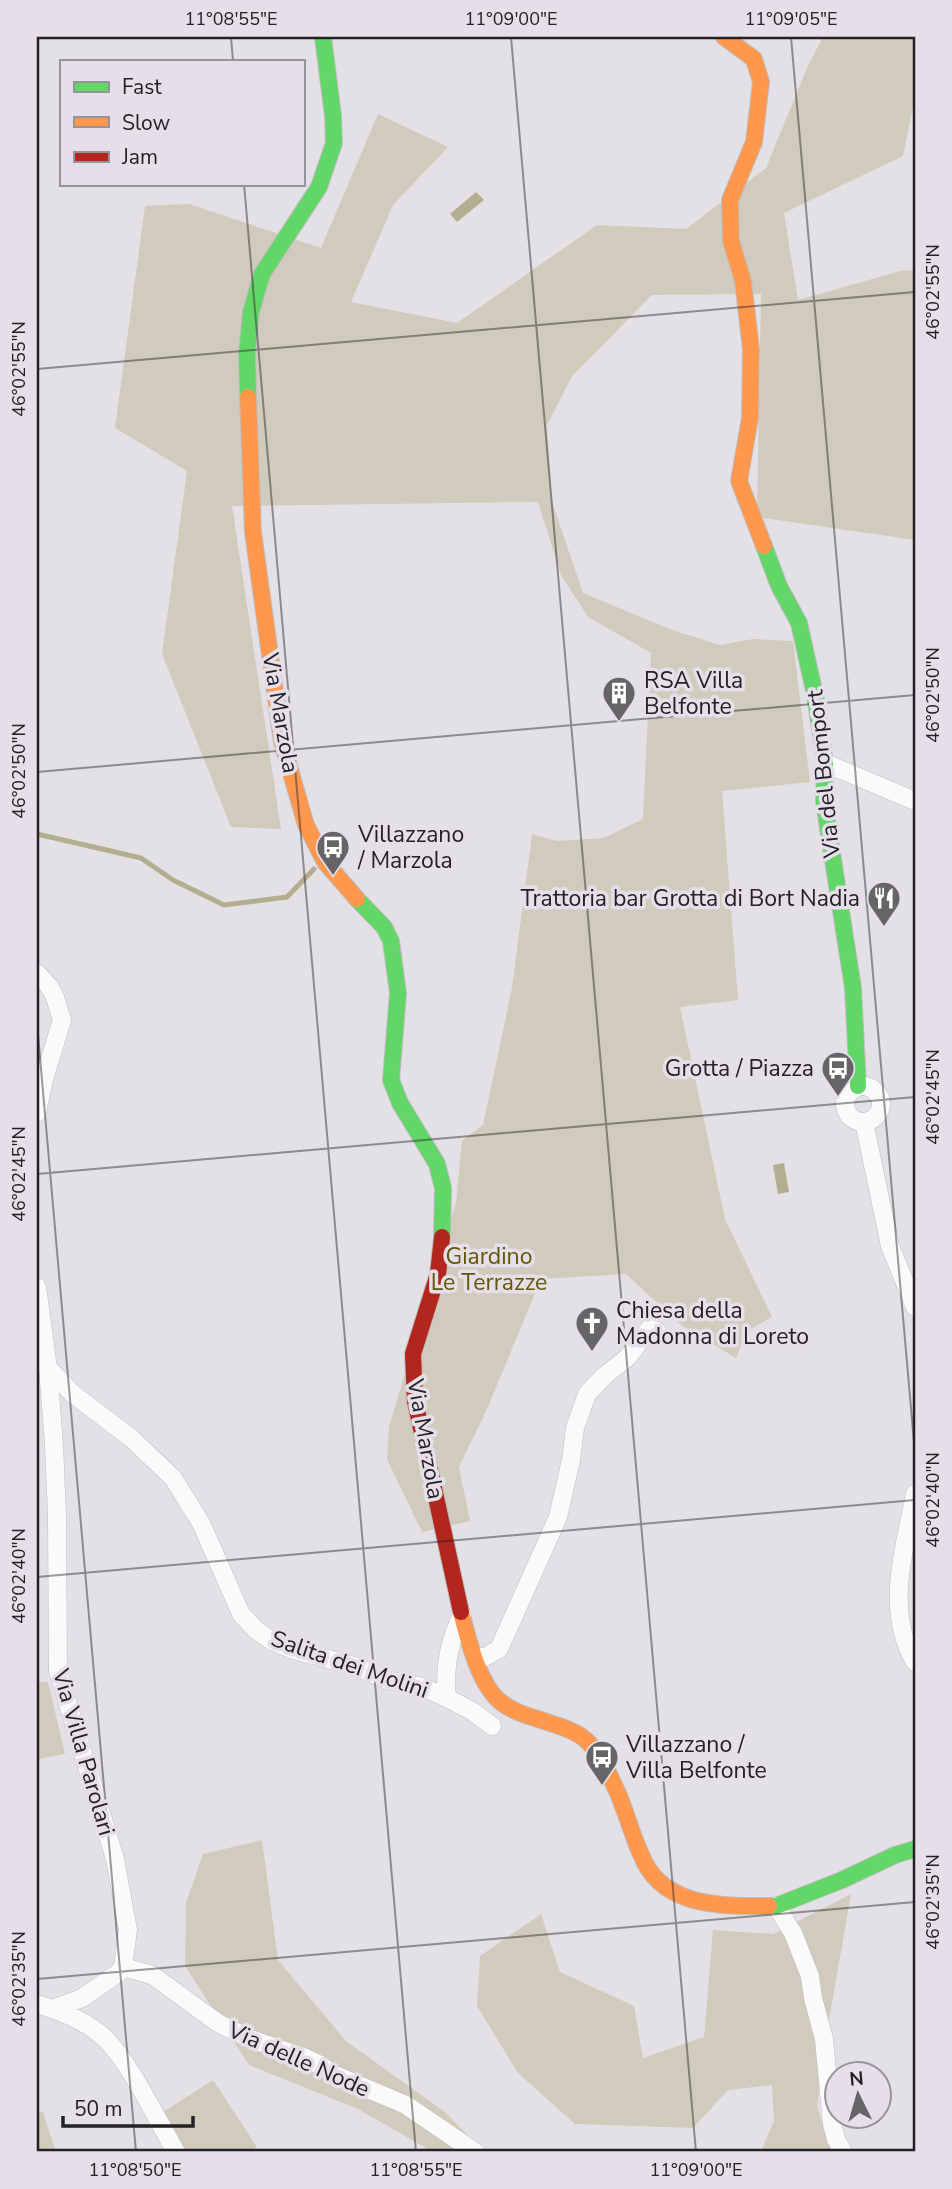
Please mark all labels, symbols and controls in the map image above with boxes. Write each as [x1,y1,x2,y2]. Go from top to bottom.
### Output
text: 11°08'55"E [185,7,278,31]
text: 11°09'00"E [465,7,558,31]
text: 11°09'05"E [745,7,838,31]
legend [60,60,304,186]
text: Fast [122,73,162,101]
text: Slow [122,109,171,137]
text: Jam [121,143,158,171]
text: 46°02'55"N [921,244,945,340]
text: 46°02'55"N [7,321,31,417]
text: 46°02'50"N [921,647,945,743]
street label: Via Marzola [255,650,306,776]
place label: RSA Villa Belfonte [644,665,743,722]
building icon: RSA Villa Belfonte [600,674,638,723]
street label: Via del Bomport [799,687,848,860]
text: 46°02'50"N [7,723,31,819]
place label: Villazzano / Marzola [357,819,464,876]
bus stop icon: Villazzano / Marzola [314,828,352,877]
restaurant icon: Trattoria bar Grotta di Bort Nadia [865,879,903,928]
place label: Trattoria bar Grotta di Bort Nadia [520,883,860,914]
bus stop icon: Grotta / Piazza [819,1049,857,1098]
text: 46°02'45"N [921,1049,945,1145]
place label: Grotta / Piazza [665,1053,814,1084]
text: 46°02'45"N [7,1126,31,1222]
park label: Giardino Le Terrazze [431,1241,547,1298]
place label: Chiesa della Madonna di Loreto [616,1295,809,1352]
church icon: Chiesa della Madonna di Loreto [573,1304,611,1353]
street label: Via Marzola [400,1376,451,1502]
text: 46°02'40"N [921,1452,945,1548]
text: 46°02'40"N [7,1528,31,1624]
street label: Salita dei Molini [267,1623,433,1706]
street label: Via Villa Parolari [45,1664,122,1839]
place label: Villazzano / Villa Belfonte [625,1729,767,1786]
bus stop icon: Villazzano / Villa Belfonte [583,1738,621,1787]
text: 46°02'35"N [921,1854,945,1950]
text: 46°02'35"N [7,1931,31,2027]
street label: Via delle Node [222,2014,375,2105]
north arrow [822,2060,892,2130]
text: N [848,2065,865,2093]
scale bar [63,2084,192,2128]
text: 50 m [74,2095,123,2123]
text: 11°08'50"E [89,2158,182,2182]
text: 11°08'55"E [370,2158,463,2182]
text: 11°09'00"E [650,2158,743,2182]

